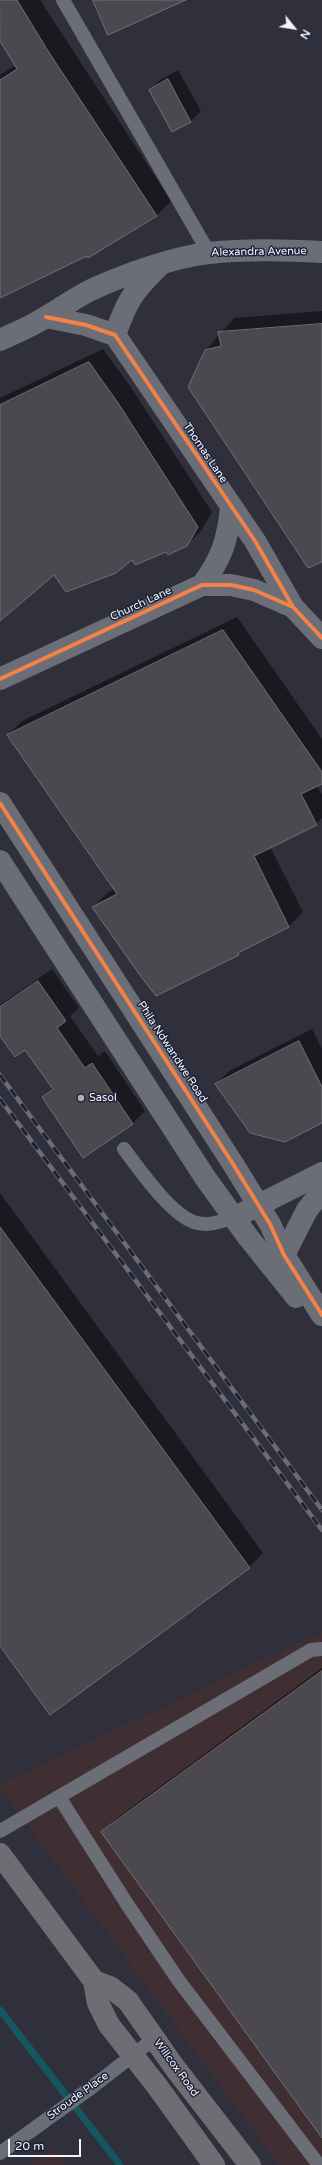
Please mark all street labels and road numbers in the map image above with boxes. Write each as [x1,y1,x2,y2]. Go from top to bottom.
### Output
street label: Alexandra Avenue [211,245,307,259]
street label: Thomas Lane [180,420,230,486]
street label: Church Lane [108,584,174,624]
street label: Phila Ndwandwe Road [134,999,210,1105]
street label: Willcox Road [151,2037,201,2099]
street label: Stroude Place [45,2069,111,2123]

